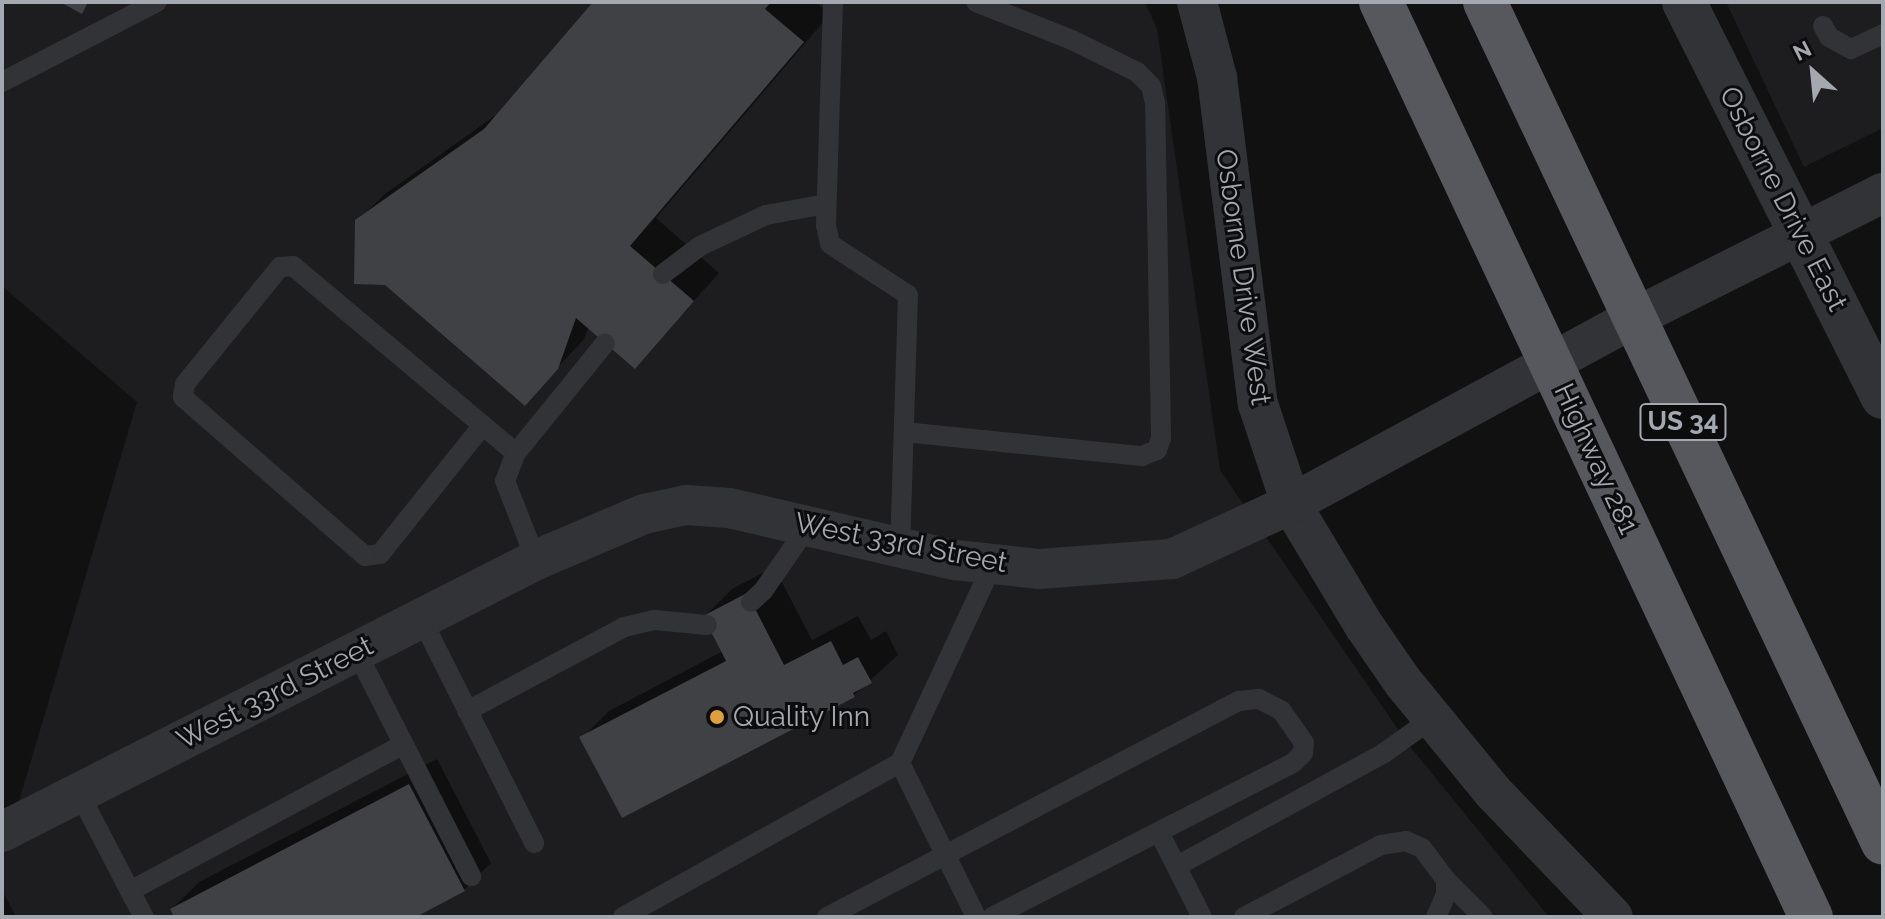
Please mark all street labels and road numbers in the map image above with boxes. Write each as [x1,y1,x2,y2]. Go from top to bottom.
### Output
street label: Osborne Drive East [1712,81,1854,317]
street label: Osborne Drive West [1208,146,1278,408]
street label: Highway 281 [1546,378,1646,540]
road number: US 34 [1639,400,1727,444]
street label: West 33rd Street [792,506,1010,580]
street label: West 33rd Street [171,629,379,757]

